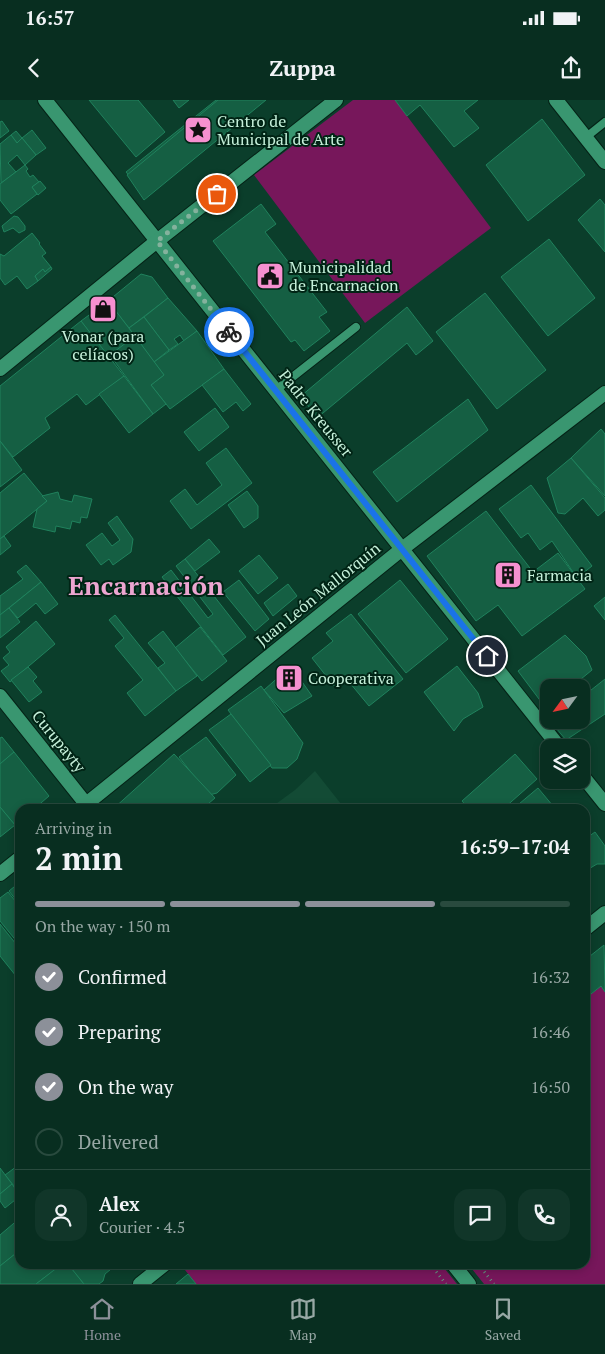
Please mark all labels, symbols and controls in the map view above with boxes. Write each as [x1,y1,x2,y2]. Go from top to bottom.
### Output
text: 16:57 [25,5,74,30]
text: Zuppa [269,53,336,82]
icon: back [20,54,48,82]
icon: share [557,54,585,82]
place label: Centro de Municipal de Arte [217,110,344,150]
place icon: Centro de Municipal de Arte [183,115,213,145]
pin [196,173,238,215]
icon: bag [203,180,231,208]
place label: Municipalidad de Encarnacion [289,256,399,296]
public building icon: Municipalidad de Encarnacion [255,261,285,291]
shop icon: Vonar (para celíacos) [88,294,118,324]
courier [204,307,254,357]
icon: bike [215,318,243,346]
place label: Vonar (para celíacos) [62,325,144,365]
street label: Padre Kreusser [274,365,359,462]
street label: Juan León Mallorquín [251,537,385,651]
building icon: Farmacia [493,560,523,590]
place label: Farmacia [527,564,592,586]
district label: Encarnación [68,568,224,602]
pin [466,635,508,677]
icon: home [473,642,501,670]
building icon: Cooperativa [274,663,304,693]
place label: Cooperativa [308,667,394,689]
north arrow [540,679,590,729]
map controls [540,679,590,789]
street label: Curupayty [27,705,91,777]
button: layers [540,739,590,789]
text: Arriving in [35,817,112,839]
text: 16:59–17:04 [459,834,570,859]
text: 2 min [35,837,123,879]
text: On the way · 150 m [35,915,170,937]
icon: check [35,963,63,991]
text: Confirmed [78,964,167,989]
text: 16:32 [531,966,570,988]
icon: check [35,1018,63,1046]
text: Preparing [78,1019,161,1044]
text: 16:46 [531,1021,570,1043]
icon: check [35,1073,63,1101]
text: On the way [78,1074,173,1099]
text: 16:50 [531,1076,570,1098]
text: Delivered [78,1129,159,1154]
button: person [35,1189,87,1241]
button: chat [454,1189,506,1241]
button: phone [518,1189,570,1241]
text: Alex [99,1191,140,1216]
text: Courier · 4.5 [99,1216,185,1238]
tab: Home [84,1295,121,1344]
tab: Map [289,1295,317,1344]
tab: Saved [485,1295,521,1344]

